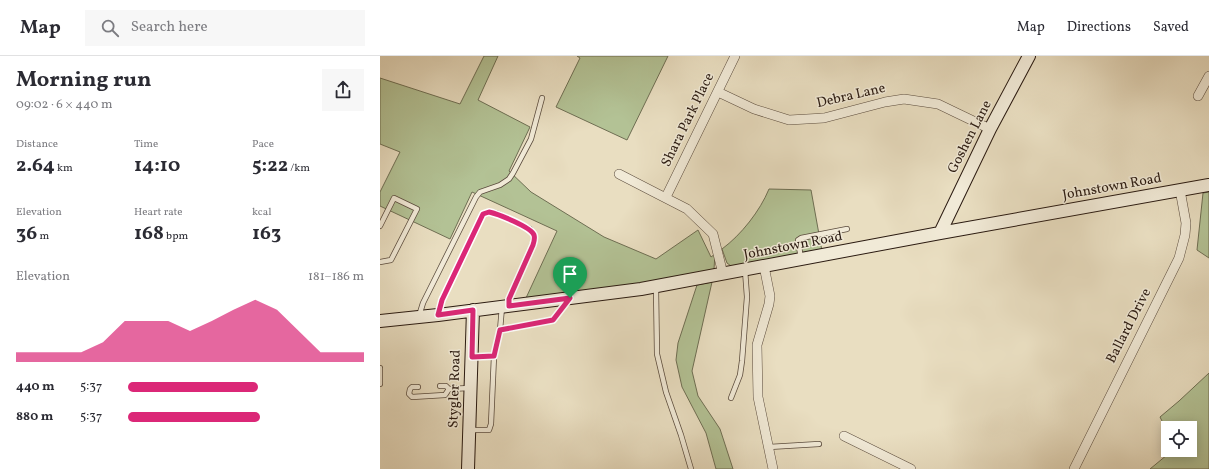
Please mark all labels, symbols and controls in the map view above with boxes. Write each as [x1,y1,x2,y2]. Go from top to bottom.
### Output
search box [85,10,365,46]
text: Map [20,15,61,41]
icon: search [99,17,121,39]
text: Search here [131,17,208,38]
text: Map [1017,18,1045,37]
text: Directions [1067,18,1131,37]
text: Saved [1153,18,1189,37]
text: Morning run [16,65,151,96]
button: share [322,69,364,111]
street label: Shara Park Place [657,70,719,170]
street label: Debra Lane [815,79,888,113]
text: 09:02 · 6 × 440 m [16,96,112,114]
street label: Goshen Lane [943,97,997,177]
text: Distance [16,137,58,152]
text: Time [134,137,158,152]
text: Pace [252,137,274,152]
text: 2.64 [16,152,55,180]
text: 14:10 [134,152,180,180]
text: 5:22 [252,152,288,180]
text: km [55,161,73,176]
text: /km [288,161,310,176]
street label: Johnstown Road [1061,169,1163,205]
text: Elevation [16,205,62,220]
text: Heart rate [134,205,183,220]
text: kcal [252,205,272,220]
text: 36 [16,220,37,248]
text: 168 [134,220,164,248]
text: 163 [252,220,281,248]
street label: Johnstown Road [742,227,844,265]
text: m [37,229,49,244]
text: bpm [164,229,188,244]
pin [553,257,587,298]
icon: arrive [559,263,581,285]
text: Elevation [16,268,70,286]
text: 181–186 m [308,268,364,286]
street label: Ballard Drive [1102,285,1156,367]
street label: Stygler Road [444,349,466,429]
text: 440 m [16,378,55,396]
text: 5:37 [80,378,102,396]
text: 880 m [16,408,53,426]
text: 5:37 [80,408,102,426]
map controls [1161,421,1197,457]
button: locate [1161,421,1197,457]

